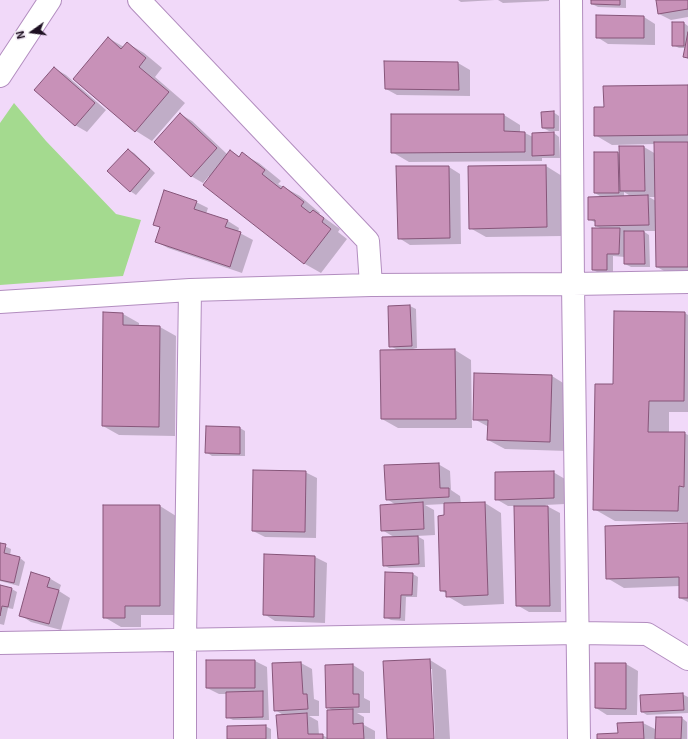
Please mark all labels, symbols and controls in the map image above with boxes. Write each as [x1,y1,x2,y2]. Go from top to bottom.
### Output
north arrow [12,12,52,52]
text: N [13,30,27,40]

